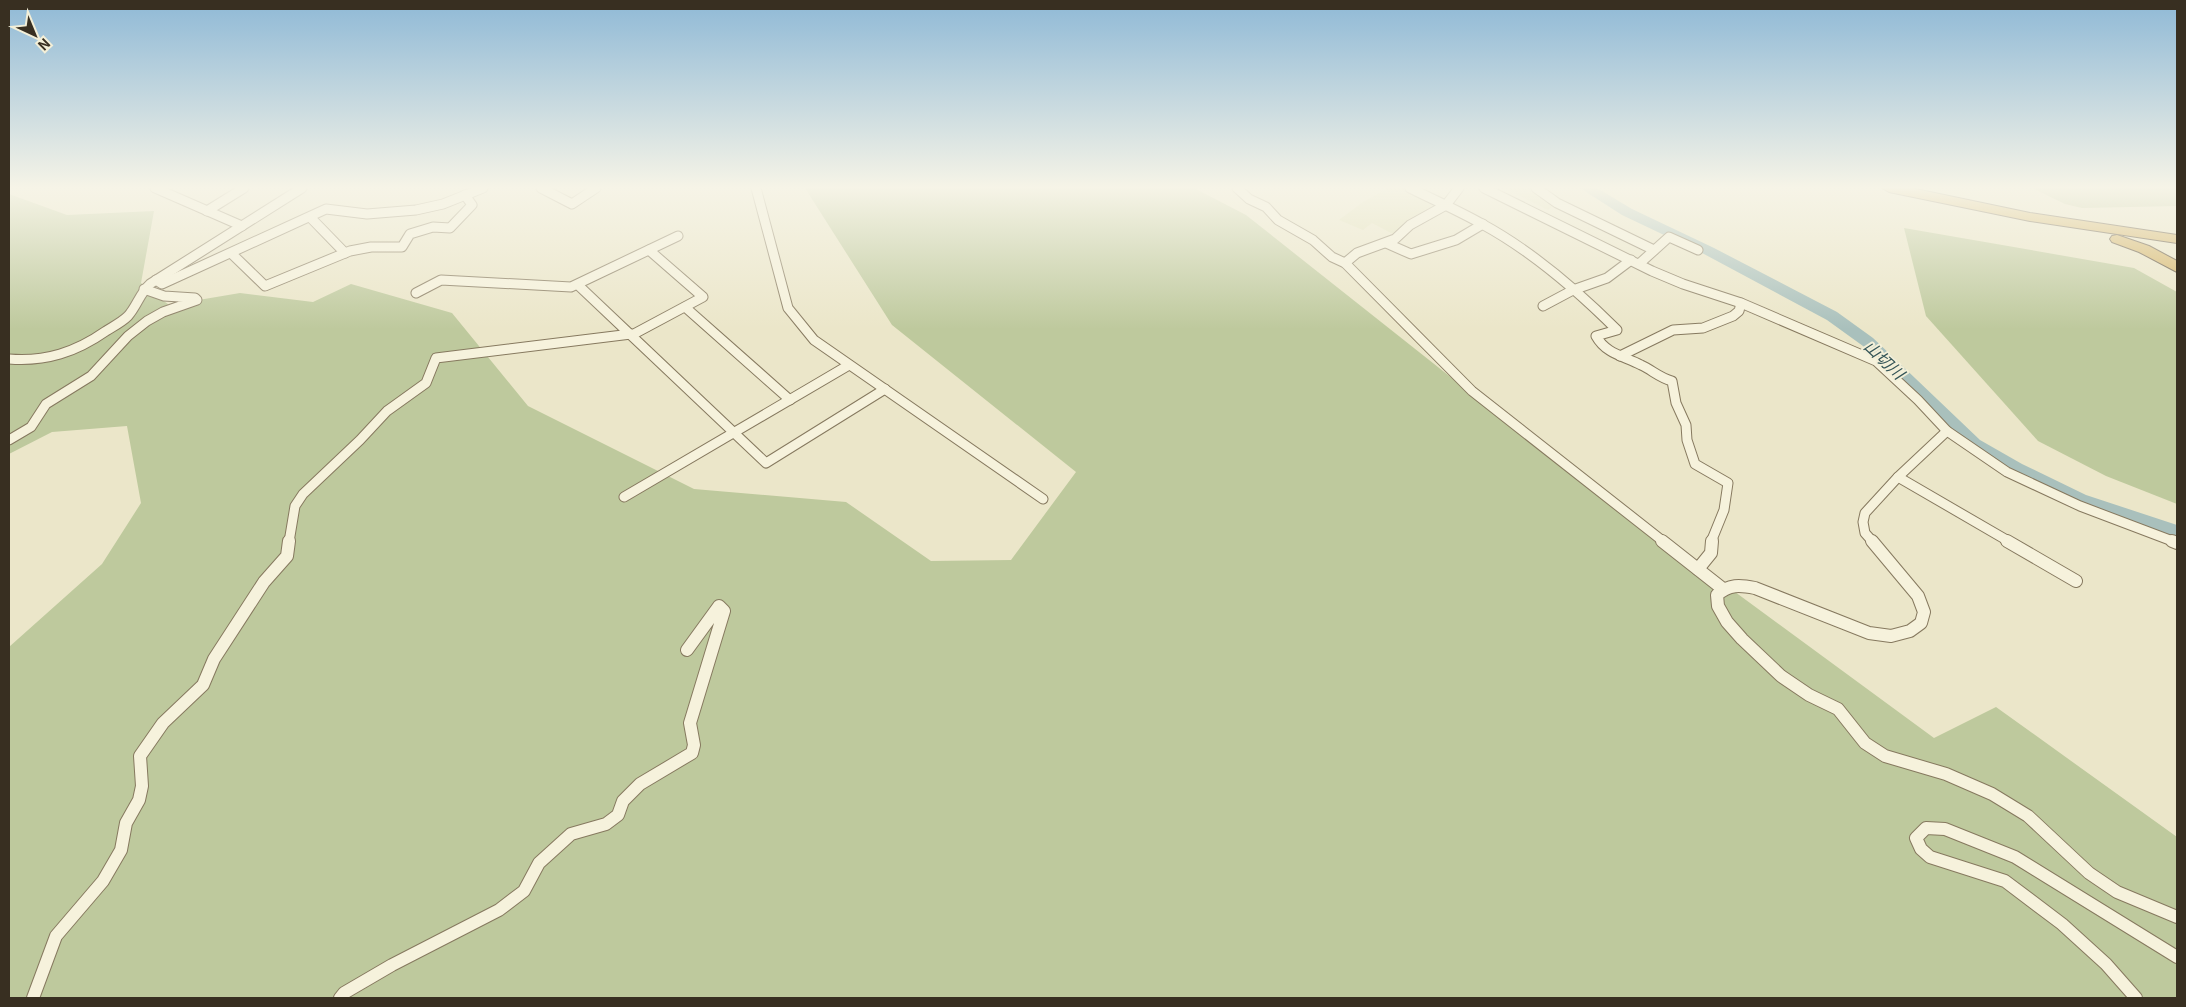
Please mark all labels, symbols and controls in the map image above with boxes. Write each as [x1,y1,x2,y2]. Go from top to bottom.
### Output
north arrow [10,10,60,60]
text: N [34,34,55,56]
water label: 山切川 [1859,334,1912,386]

